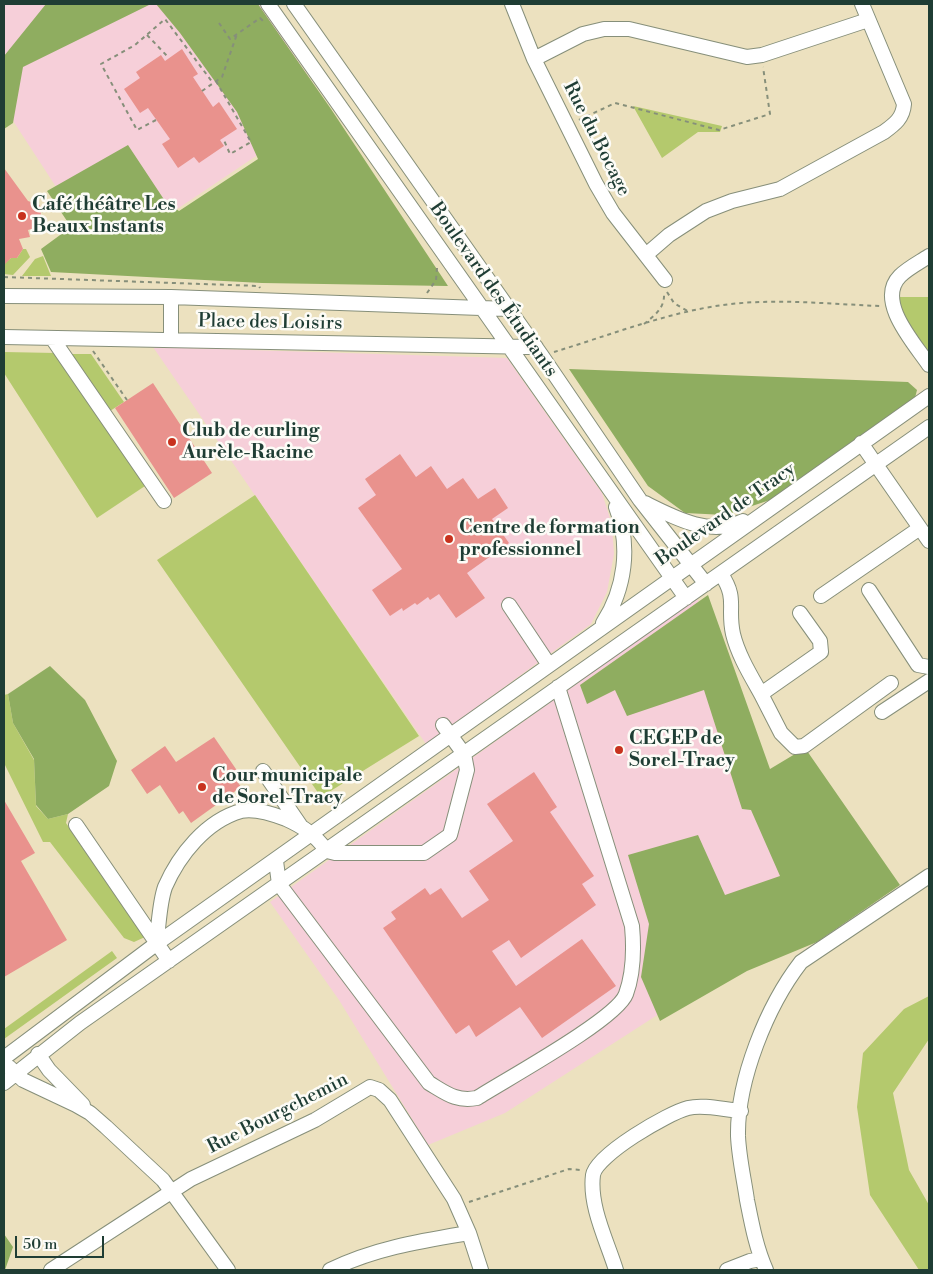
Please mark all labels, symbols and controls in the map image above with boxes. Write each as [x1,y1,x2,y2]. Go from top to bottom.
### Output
street label: Rue du Bocage [557,78,635,200]
place label: Café théâtre Les Beaux Instants [32,194,176,238]
street label: Boulevard des Étudiants [424,198,562,382]
marker: Café théâtre Les Beaux Instants [16,210,28,222]
street label: Place des Loisirs [198,310,342,336]
place label: Club de curling Aurèle-Racine [182,420,319,464]
marker: Club de curling Aurèle-Racine [166,436,178,448]
street label: Boulevard de Tracy [652,458,800,572]
place label: Centre de formation professionnel [459,517,640,561]
marker: Centre de formation professionnel [443,533,455,545]
place label: CEGEP de Sorel-Tracy [629,728,735,772]
marker: CEGEP de Sorel-Tracy [613,744,625,756]
place label: Cour municipale de Sorel-Tracy [212,765,362,809]
marker: Cour municipale de Sorel-Tracy [196,781,208,793]
street label: Rue Bourgchemin [204,1069,352,1159]
scale bar [18,1226,106,1258]
text: 50 m [23,1235,57,1254]

